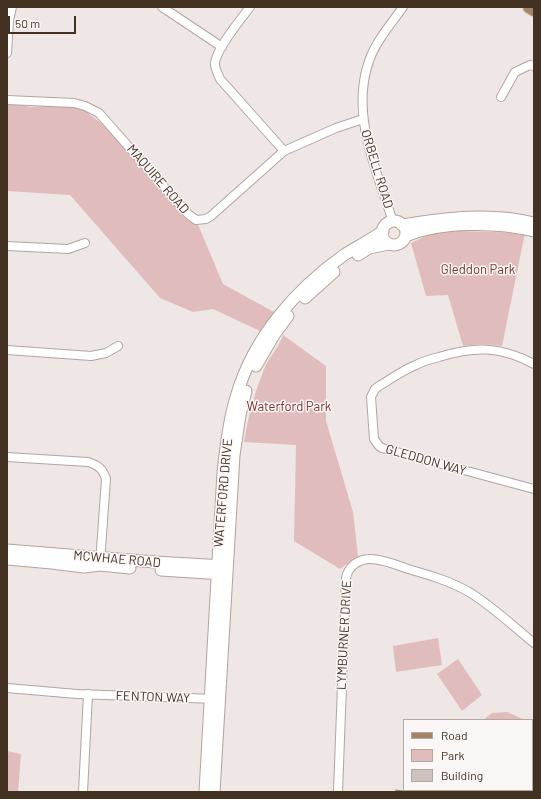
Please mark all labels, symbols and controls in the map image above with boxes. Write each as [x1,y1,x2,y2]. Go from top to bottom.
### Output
scale bar [10,8,78,34]
text: 50 m [15,16,40,30]
street label: ORBELL ROAD [358,128,396,210]
street label: MAQUIRE ROAD [124,141,192,217]
park label: Gleddon Park [441,262,515,278]
park label: Waterford Park [247,399,331,415]
street label: WATERFORD DRIVE [210,438,236,548]
street label: GLEDDON WAY [384,441,468,479]
street label: MCWHAE ROAD [73,547,161,571]
street label: LYMBURNER DRIVE [333,580,355,690]
street label: FENTON WAY [115,688,191,706]
legend [403,719,533,791]
text: Road [441,728,468,742]
text: Park [441,748,465,762]
text: Building [441,768,483,782]

